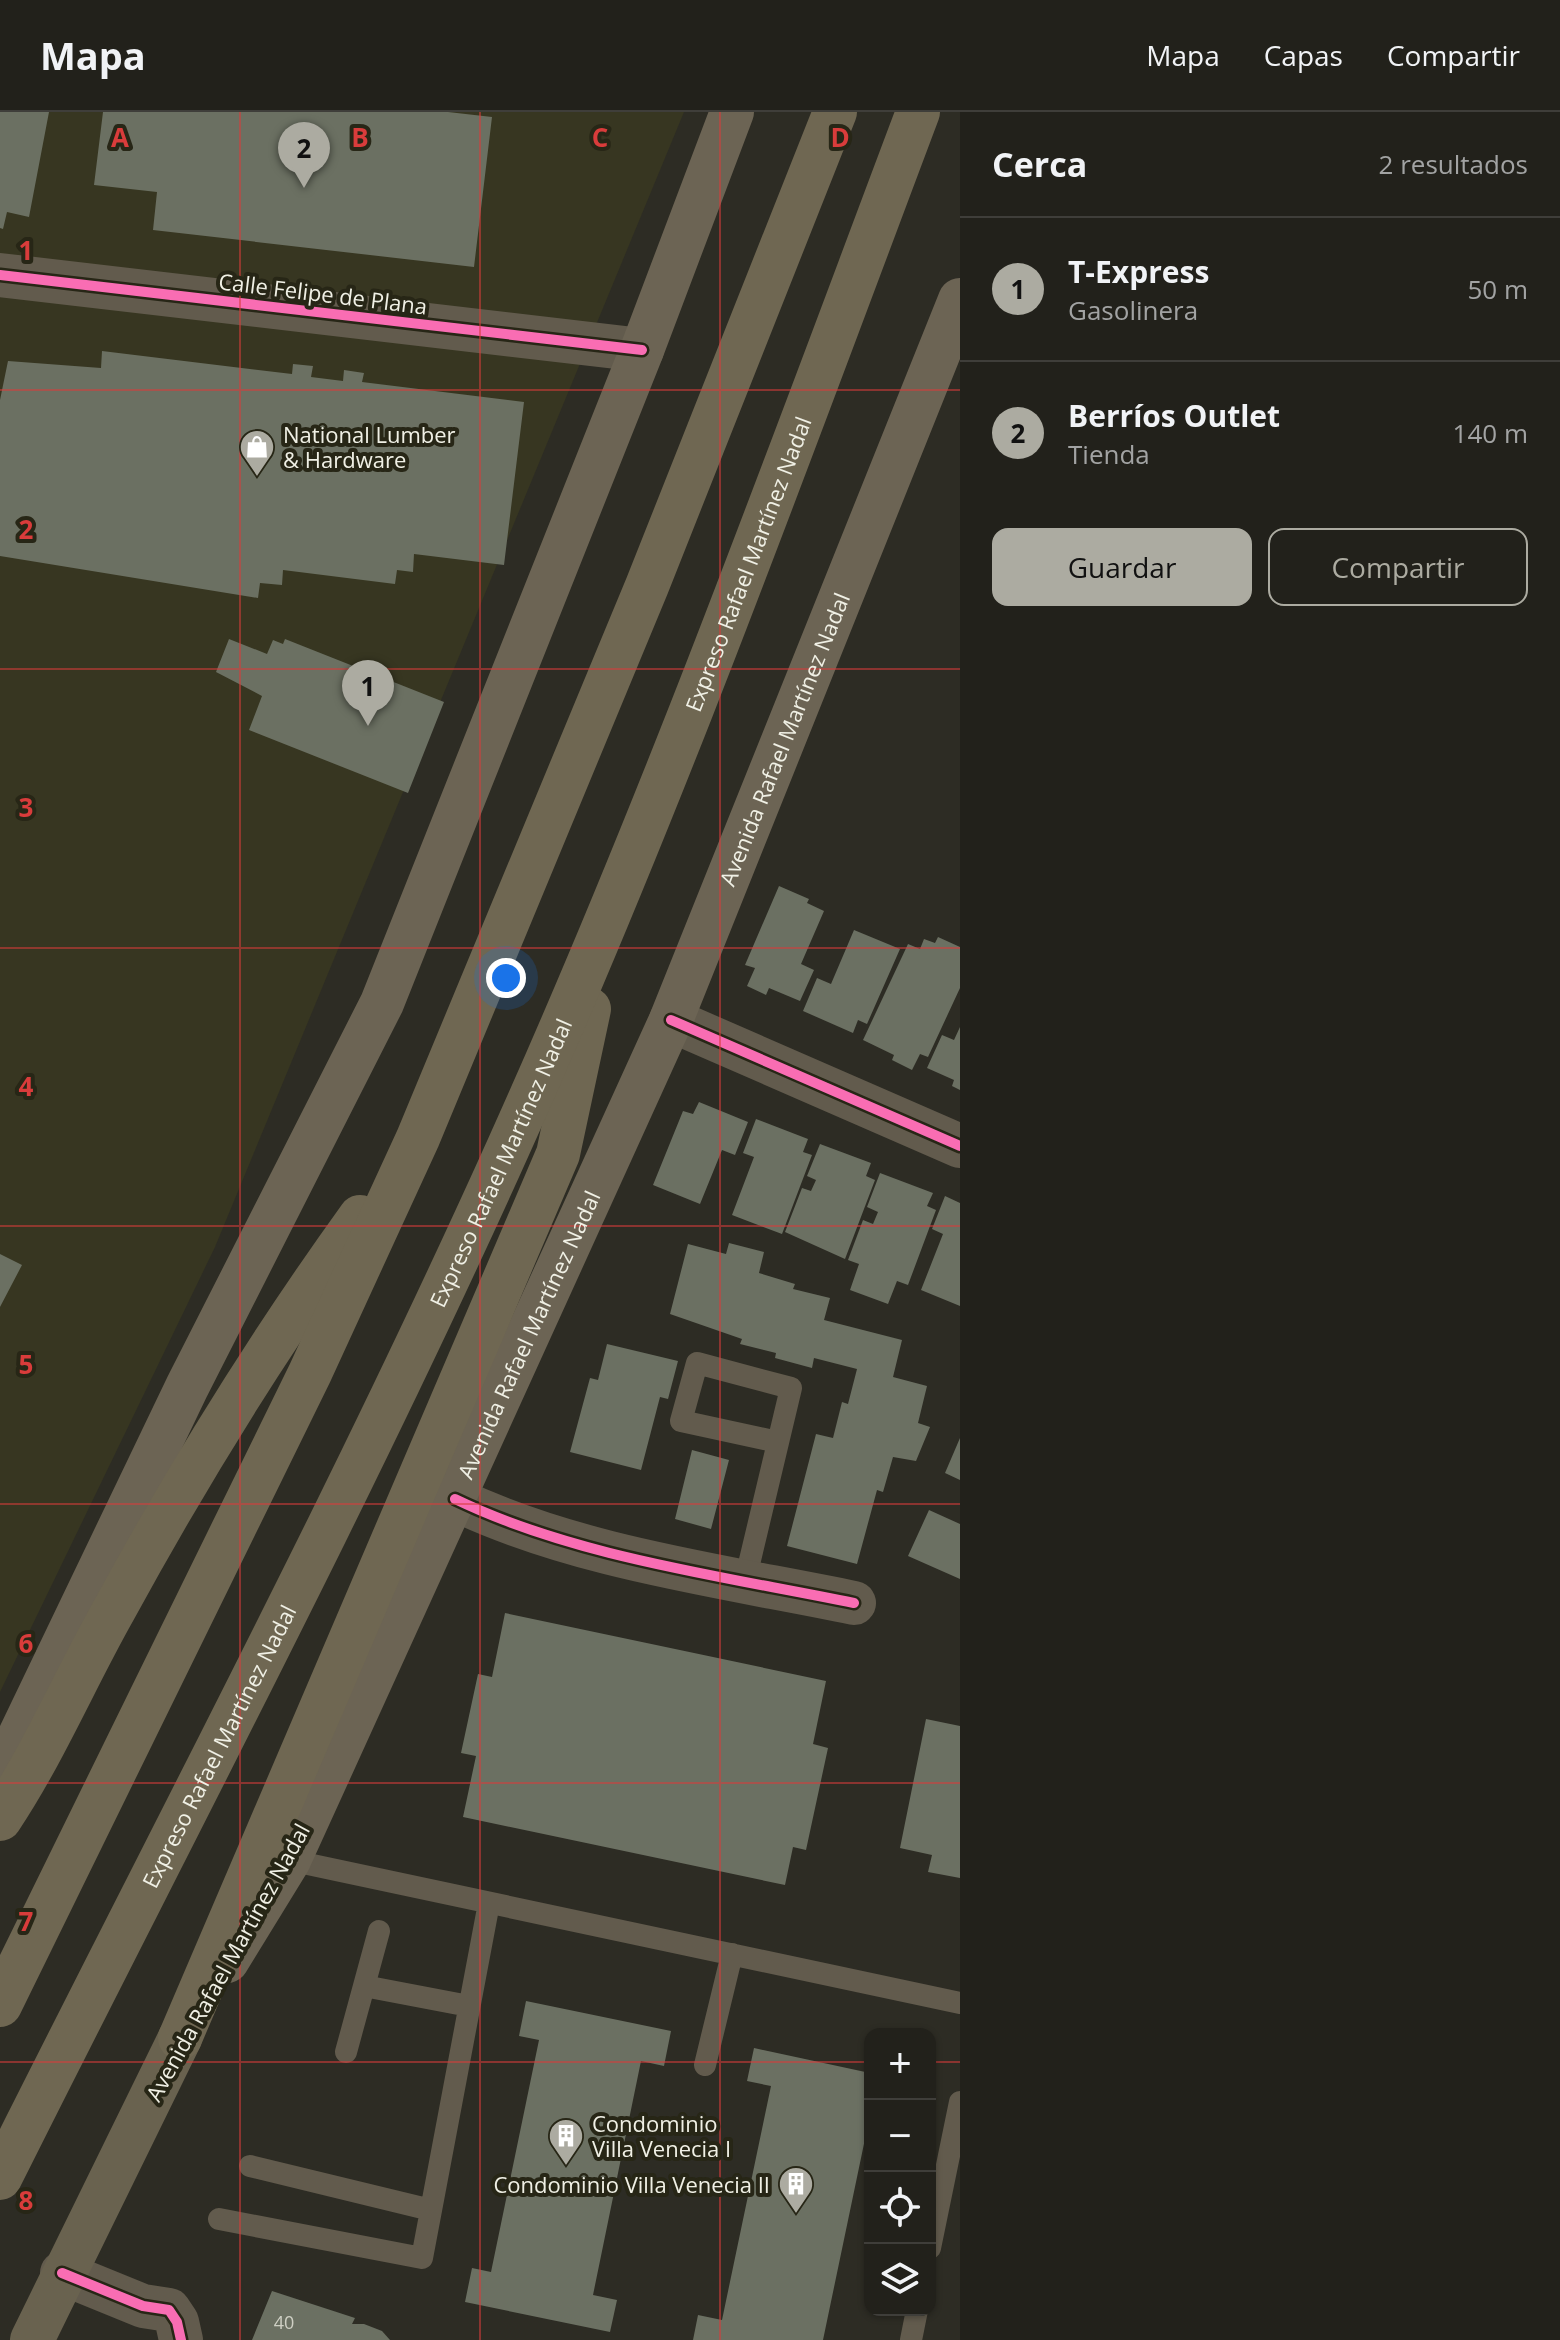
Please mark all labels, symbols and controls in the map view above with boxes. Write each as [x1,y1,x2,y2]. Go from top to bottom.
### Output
text: Mapa [40,29,146,81]
text: Mapa [1146,36,1220,74]
text: Capas [1264,36,1343,74]
text: Compartir [1387,36,1520,74]
text: A [111,119,129,155]
text: B [351,119,369,155]
text: C [592,119,608,155]
text: D [830,119,850,155]
pin: 2 [278,122,330,188]
text: Cerca [992,141,1087,187]
text: 2 resultados [1379,146,1528,182]
text: 1 [19,232,33,268]
text: T-Express [1068,251,1209,292]
street label: Calle Felipe de Plana [217,265,429,321]
text: 1 [1011,271,1025,307]
text: 50 m [1467,271,1528,307]
text: Gasolinera [1068,292,1198,328]
text: Berríos Outlet [1068,395,1280,436]
street label: Expreso Rafael Martínez Nadal [677,412,818,716]
text: 2 [1011,415,1025,451]
text: 140 m [1453,415,1528,451]
place label: National Lumber & Hardware [283,419,456,474]
shop icon: National Lumber & Hardware [238,428,276,478]
text: Tienda [1068,436,1150,472]
text: 2 [19,511,34,547]
button: Guardar [992,528,1252,606]
button: Compartir [1268,528,1528,606]
street label: Avenida Rafael Martínez Nadal [711,588,856,890]
pin: 1 [342,660,394,726]
text: 3 [19,789,33,825]
your location [486,958,526,998]
street label: Expreso Rafael Martínez Nadal [422,1014,578,1312]
text: 4 [19,1068,34,1104]
street label: Avenida Rafael Martínez Nadal [450,1186,607,1483]
text: 5 [19,1346,33,1382]
street label: Expreso Rafael Martínez Nadal [134,1599,302,1893]
text: 6 [19,1625,34,1661]
street label: Avenida Rafael Martínez Nadal [138,1818,316,2106]
text: 7 [19,1903,34,1939]
map controls [864,2028,936,2316]
button: + [864,2028,936,2100]
button: − [864,2100,936,2172]
place label: Condominio Villa Venecia I [592,2108,731,2163]
building icon: Condominio Villa Venecia I [547,2117,585,2167]
building icon: Condominio Villa Venecia II [777,2165,815,2215]
place label: Condominio Villa Venecia II [493,2169,770,2199]
button: locate [864,2172,936,2244]
text: 8 [19,2182,33,2218]
button: layers [864,2244,936,2316]
house number: 40 [274,2310,294,2334]

